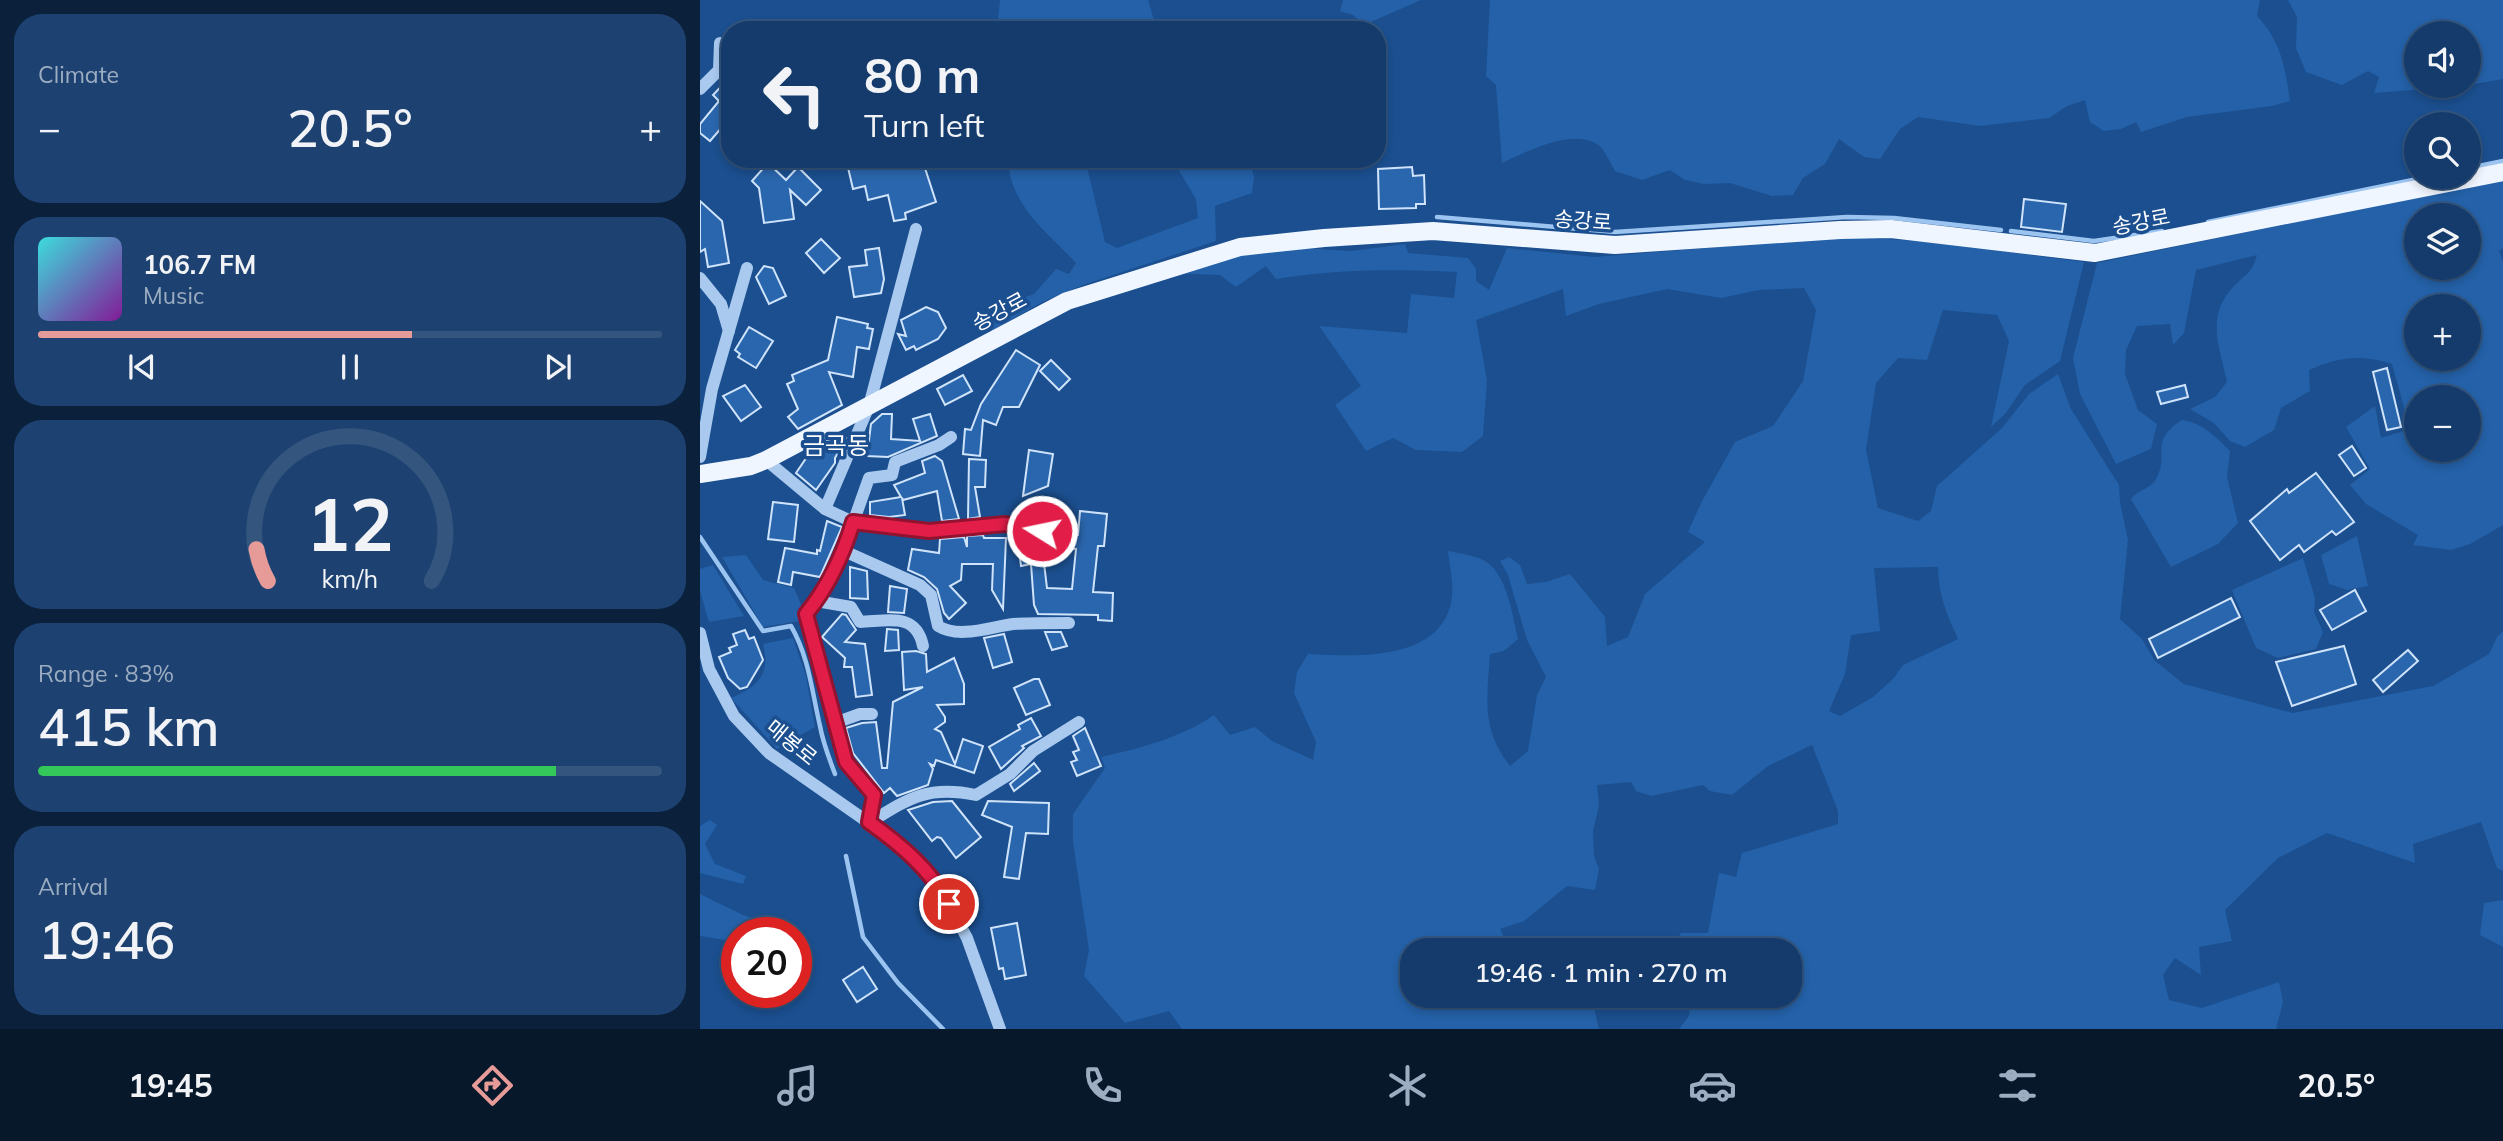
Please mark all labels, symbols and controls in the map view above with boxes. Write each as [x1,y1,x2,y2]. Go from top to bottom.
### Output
map controls [2404,21,2481,462]
button: sound [2404,21,2481,98]
text: 80 m [864,44,980,105]
icon: left [749,49,840,140]
text: Climate [38,60,119,89]
text: 20.5° [287,95,413,160]
text: − [38,104,61,152]
text: + [639,104,662,152]
text: Turn left [864,105,984,145]
button: search [2404,112,2481,189]
street label: 송강로 [2110,203,2172,239]
button: layers [2404,203,2481,280]
street label: 송강로 [1553,205,1613,235]
text: 106.7 FM [143,248,256,281]
text: Music [143,281,204,310]
street label: 송강로 [967,286,1031,336]
button: + [2404,294,2481,371]
icon: previous [123,348,161,386]
icon: pause [331,348,369,386]
icon: next [539,348,577,386]
button: − [2404,385,2481,462]
district label: 금곡동 [803,430,869,460]
text: 12 [306,478,394,569]
position arrow [1005,494,1079,568]
text: km/h [322,562,378,593]
text: Range · 83% [38,659,174,688]
text: 415 km [38,694,219,759]
street label: 매봉로 [761,714,823,770]
text: Arrival [38,872,108,901]
pin [919,874,979,934]
icon: arrive [930,885,968,923]
text: 19:46 [38,907,175,972]
speed limit sign: 20 [721,917,812,1008]
text: 19:46 · 1 min · 270 m [1474,956,1728,989]
icon: directions [468,1061,517,1110]
icon: music [773,1061,822,1110]
icon: phone [1078,1061,1127,1110]
icon: climate [1383,1061,1432,1110]
icon: car [1688,1061,1737,1110]
icon: filters [1993,1061,2042,1110]
text: 19:45 [128,1065,213,1105]
text: 20.5° [2297,1065,2375,1105]

